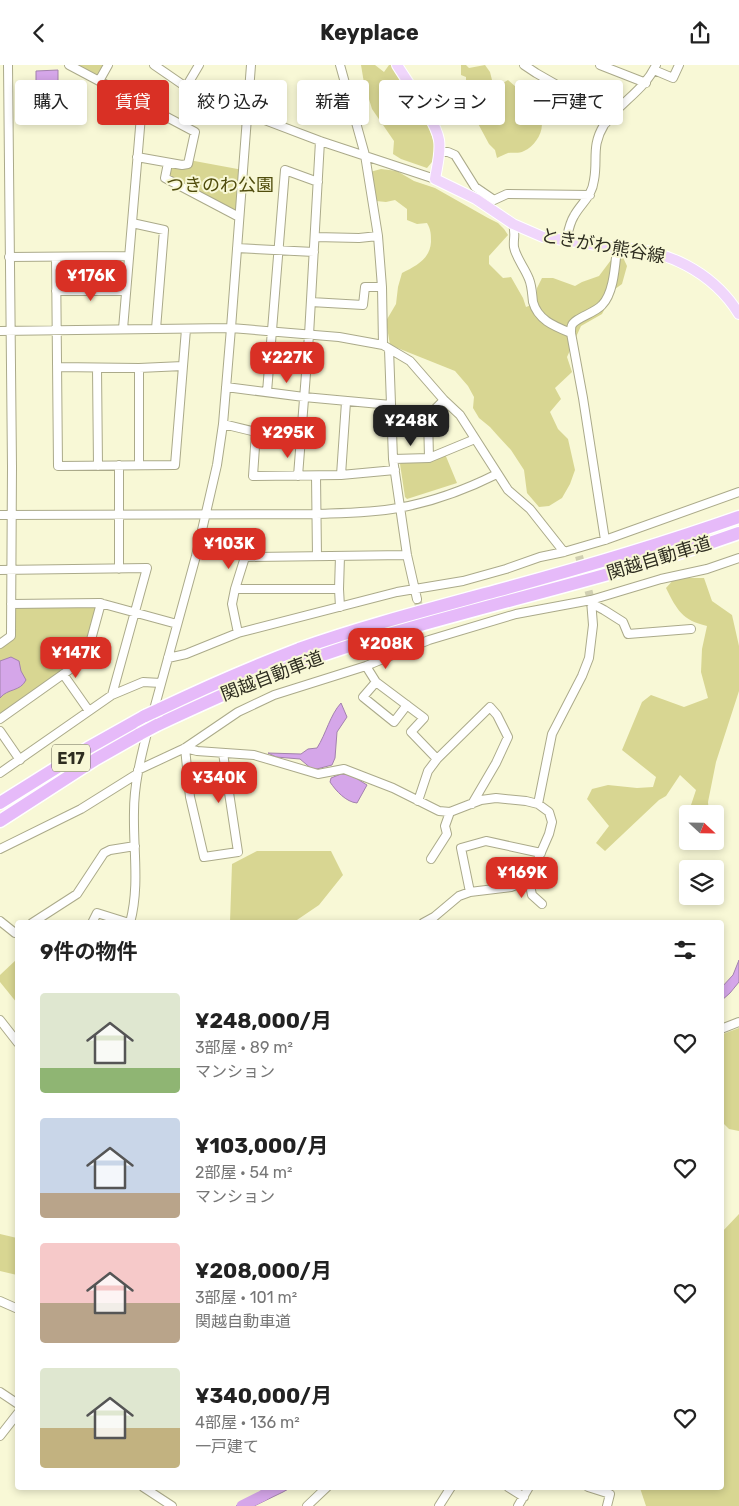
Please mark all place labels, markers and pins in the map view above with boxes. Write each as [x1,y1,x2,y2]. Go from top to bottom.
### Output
pin: ¥176K [56,259,126,302]
pin: ¥227K [252,341,322,384]
pin: ¥248K [376,405,446,447]
pin: ¥295K [253,417,323,459]
pin: ¥103K [194,527,264,570]
pin: ¥208K [351,627,421,670]
pin: ¥147K [41,637,111,679]
pin: ¥340K [184,761,254,804]
pin: ¥169K [487,857,557,899]

